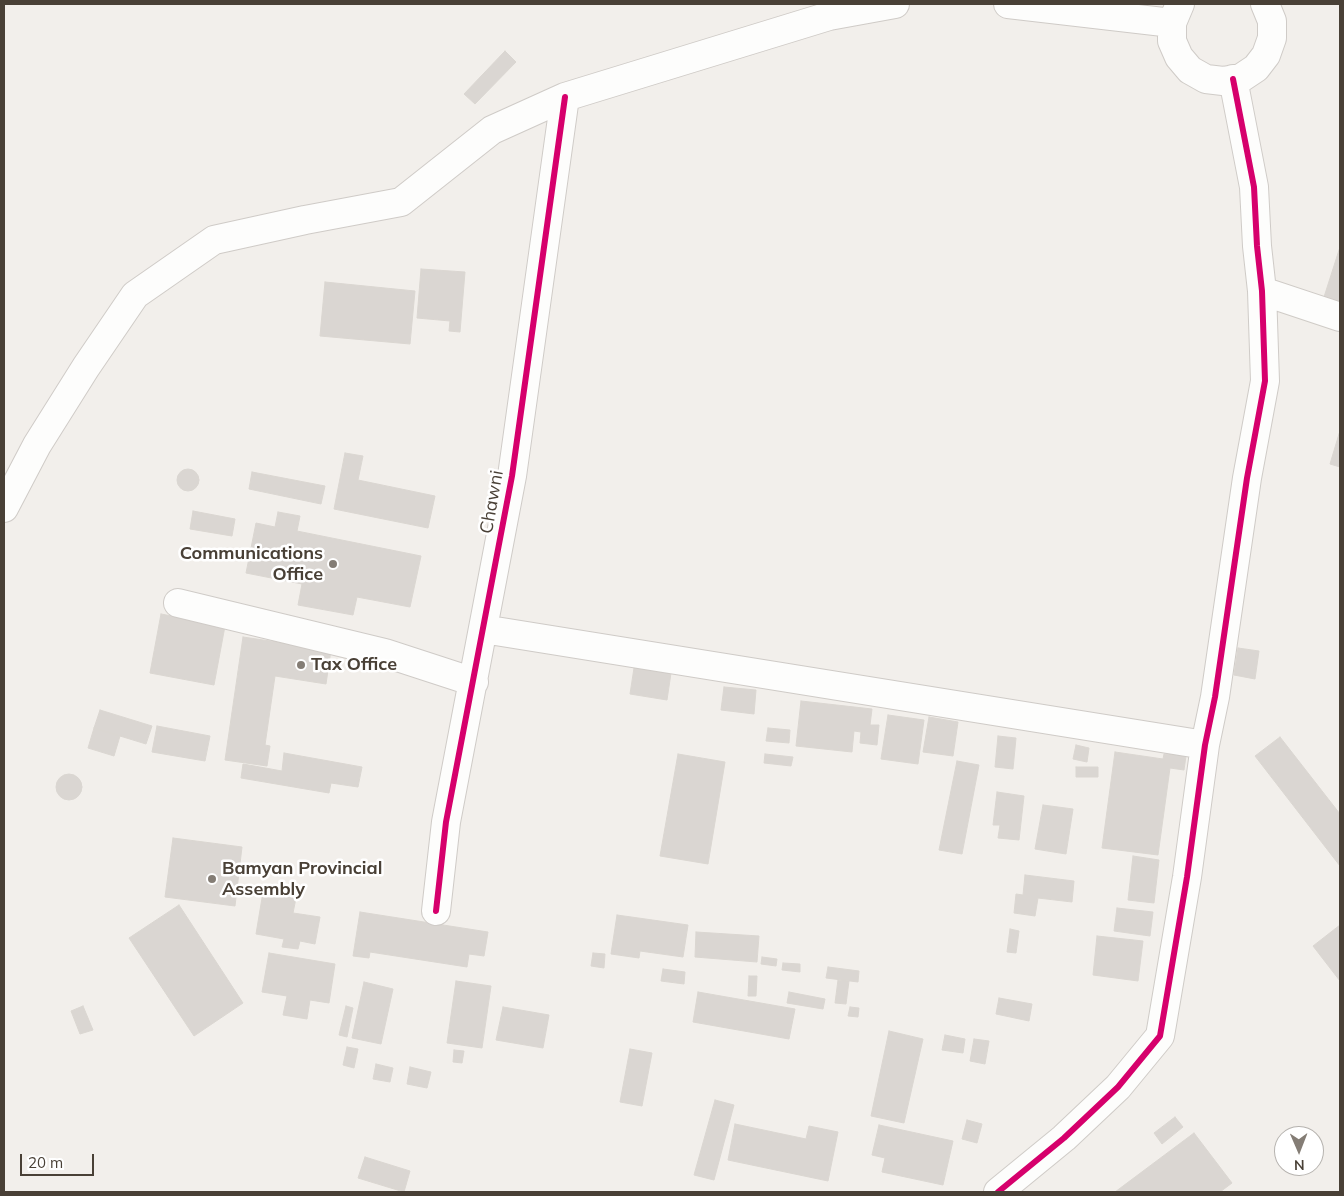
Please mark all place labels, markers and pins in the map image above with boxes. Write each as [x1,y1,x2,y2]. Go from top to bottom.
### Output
place label: Communications Office [180,543,323,586]
marker: Communications Office [327,558,339,570]
place label: Tax Office [311,654,397,676]
marker: Tax Office [295,659,307,671]
place label: Bamyan Provincial Assembly [222,858,382,901]
marker: Bamyan Provincial Assembly [206,873,218,885]

